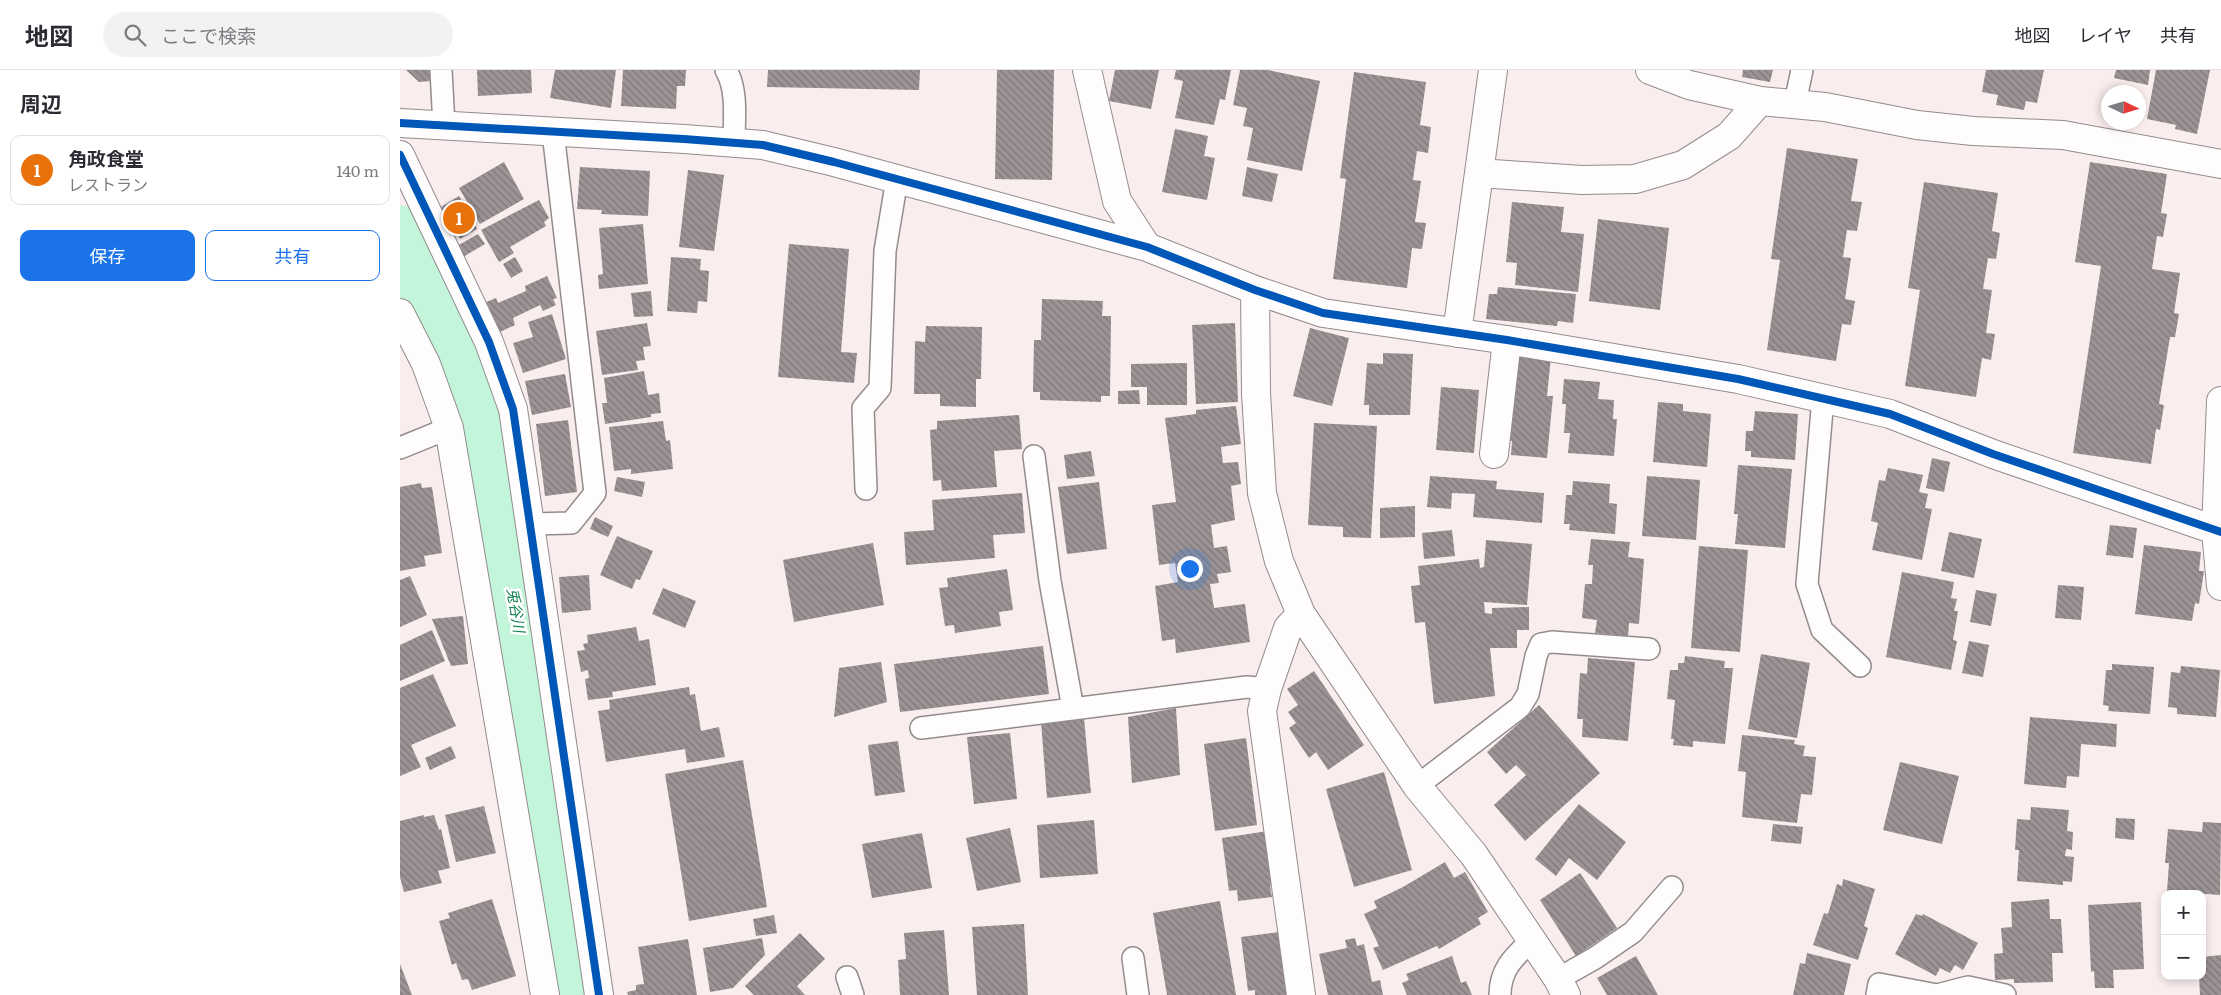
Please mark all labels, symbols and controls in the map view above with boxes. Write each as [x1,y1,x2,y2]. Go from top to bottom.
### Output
search box [103,12,453,57]
text: 地図 [25,17,73,52]
icon: search [121,21,149,49]
text: ここで検索 [161,21,256,49]
text: 地図 [2015,21,2051,48]
text: レイヤ [2079,21,2132,48]
text: 共有 [2160,21,2196,48]
north arrow [2101,85,2146,130]
text: 周辺 [20,87,62,118]
text: 角政食堂 [68,144,144,172]
text: 1 [34,158,40,182]
text: 140 m [336,158,379,182]
text: レストラン [68,172,148,196]
pin: 1 [443,199,475,237]
button: 保存 [20,230,195,281]
button: 共有 [205,230,380,281]
your location [1177,556,1203,582]
water label: 兎谷川 [502,586,532,636]
map controls [2161,890,2206,980]
button: + [2161,890,2206,935]
button: − [2161,935,2206,980]

